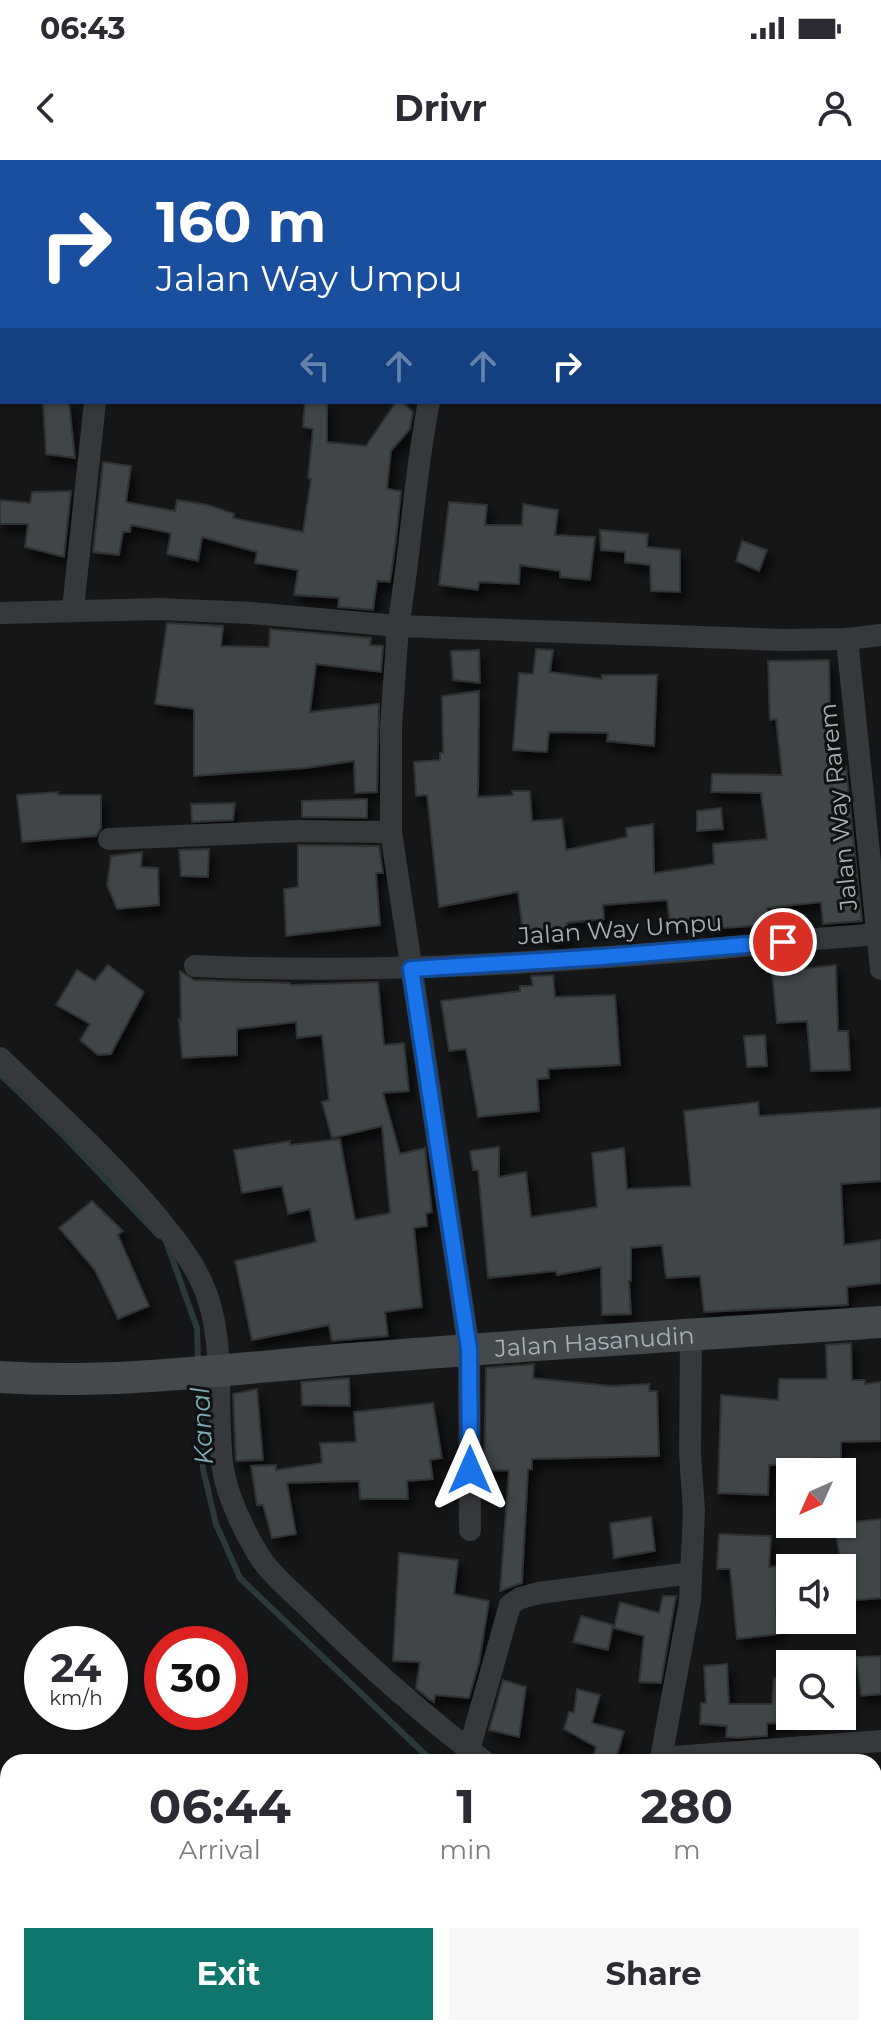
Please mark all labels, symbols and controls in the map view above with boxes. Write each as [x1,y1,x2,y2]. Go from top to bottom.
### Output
text: 06:43 [40,10,126,47]
icon: back [24,86,68,130]
text: Drivr [394,86,487,130]
icon: person [813,86,857,130]
text: 160 m [156,188,326,256]
icon: right [24,192,128,296]
text: Jalan Way Umpu [156,256,463,300]
icon: left [293,344,337,388]
icon: ahead [377,344,421,388]
icon: ahead [461,344,505,388]
icon: right [545,344,589,388]
street label: Jalan Way Rarem [813,702,863,913]
street label: Jalan Way Umpu [516,907,723,951]
pin [749,908,817,976]
icon: arrive [761,920,805,964]
street label: Jalan Hasanudin [493,1320,695,1362]
water label: Kanal [184,1386,220,1466]
position arrow [428,1428,512,1512]
north arrow [776,1458,856,1538]
map controls [776,1458,856,1730]
button: sound [776,1554,856,1634]
speed limit sign: 30 [144,1626,248,1730]
text: 24 [51,1643,101,1692]
button: search [776,1650,856,1730]
text: km/h [49,1686,103,1710]
text: 06:44 [149,1777,291,1835]
text: 1 [456,1777,475,1835]
text: 280 [641,1777,733,1835]
text: Arrival [179,1834,261,1866]
text: min [440,1834,492,1866]
text: m [673,1834,701,1866]
button: Exit [24,1928,433,2020]
button: Share [449,1928,858,2020]

